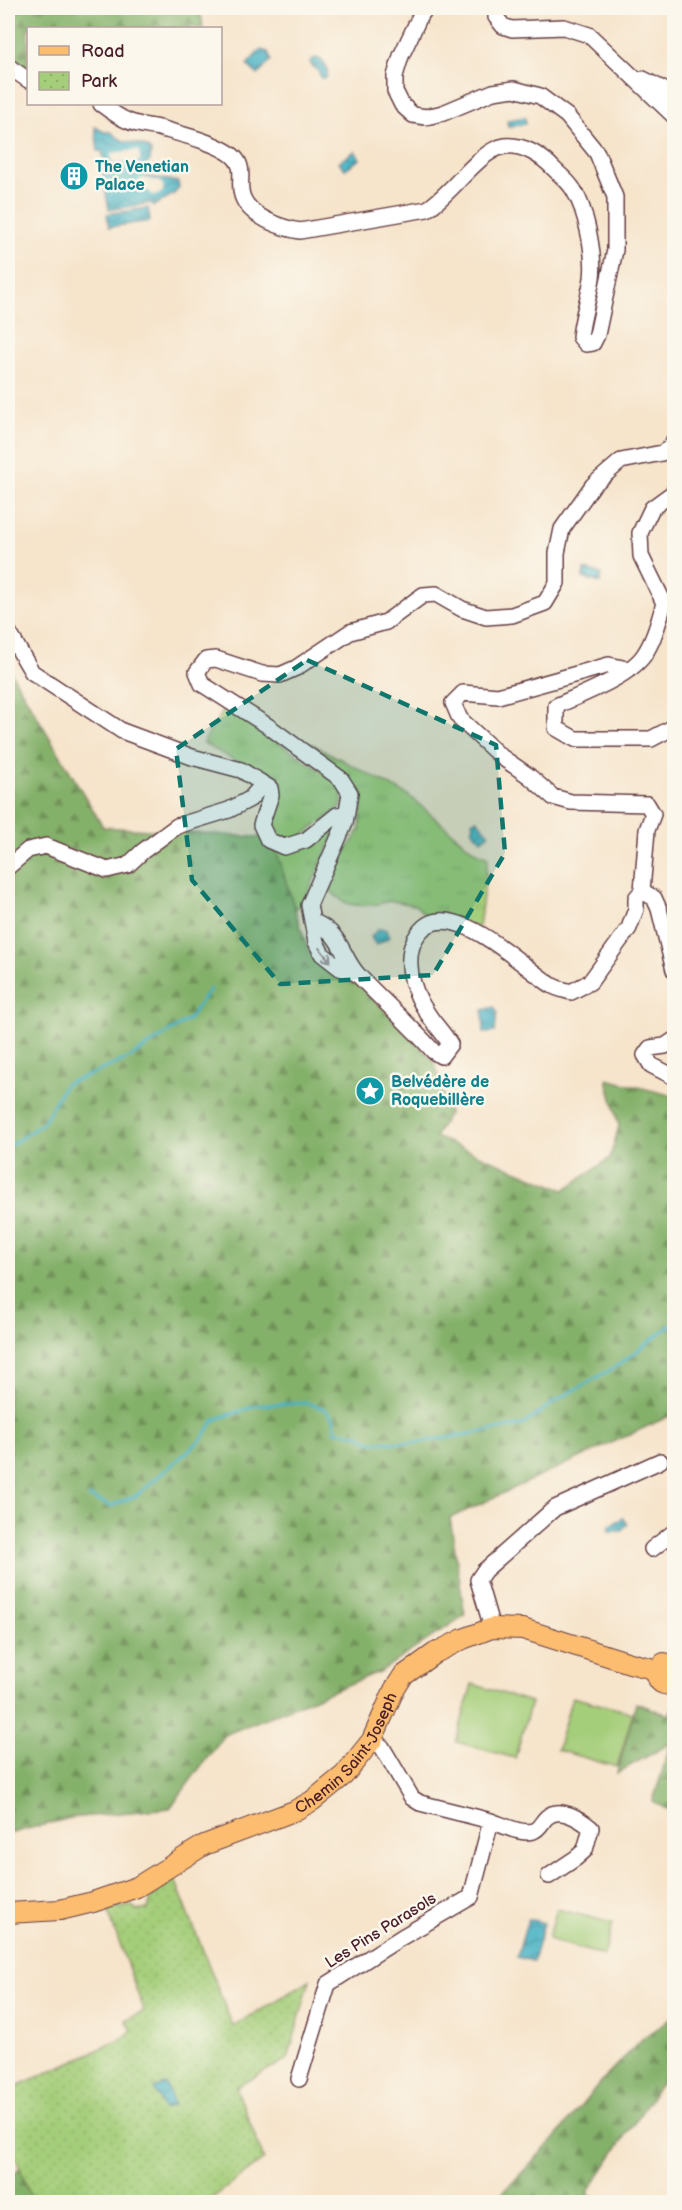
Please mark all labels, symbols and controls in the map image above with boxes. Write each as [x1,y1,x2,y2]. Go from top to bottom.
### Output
legend [27,27,222,105]
text: Road [81,41,125,62]
text: Park [81,71,117,92]
place label: The Venetian Palace [95,158,189,195]
building icon: The Venetian Palace [58,160,90,192]
one-way arrow [318,947,331,963]
place label: Belvédère de Roquebillère [391,1073,489,1110]
place icon: Belvédère de Roquebillère [354,1075,386,1107]
street label: Chemin Saint-Joseph [292,1689,401,1818]
street label: Les Pins Parasols [322,1889,440,1973]

